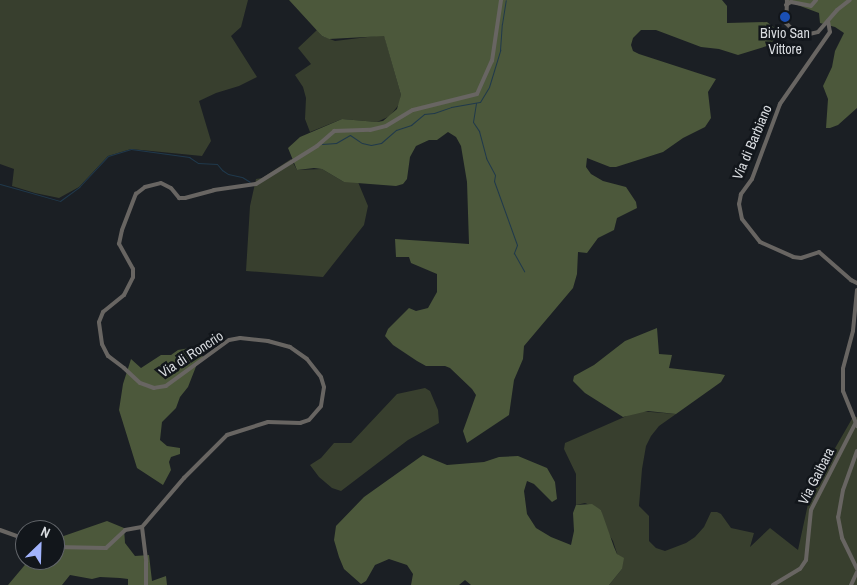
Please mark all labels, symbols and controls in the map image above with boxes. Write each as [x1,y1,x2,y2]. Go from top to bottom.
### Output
marker: Bivio San Vittore [779,11,791,23]
place label: Bivio San Vittore [760,25,810,58]
street label: Via di Barbiano [729,102,775,182]
street label: Via di Roncrio [156,327,226,381]
street label: Via Gaibara [795,445,837,507]
north arrow [15,520,65,570]
text: N [38,522,53,542]

